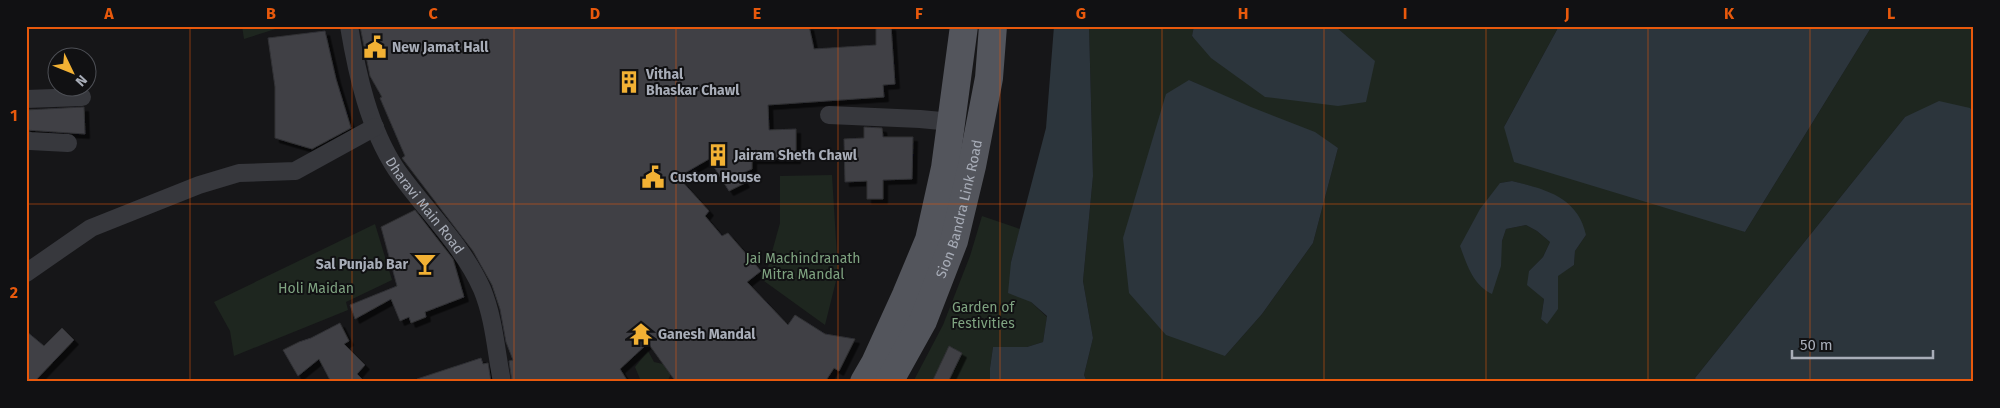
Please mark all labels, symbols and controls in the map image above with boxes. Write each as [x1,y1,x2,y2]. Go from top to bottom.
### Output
text: A [103,4,114,23]
text: B [266,4,276,23]
text: C [428,4,438,23]
text: D [590,4,600,23]
text: E [753,4,761,23]
text: F [915,4,923,23]
text: G [1076,4,1086,23]
text: H [1238,4,1248,23]
text: I [1403,4,1407,23]
text: J [1563,4,1570,23]
text: K [1724,4,1735,23]
text: L [1887,4,1895,23]
public building icon: New Jamat Hall [362,34,388,60]
place label: New Jamat Hall [392,39,489,56]
north arrow [48,48,98,98]
place label: Vithal Bhaskar Chawl [645,66,740,99]
building icon: Vithal Bhaskar Chawl [616,69,642,95]
text: N [72,71,91,90]
text: 1 [10,106,18,125]
street label: Sion Bandra Link Road [932,138,985,281]
building icon: Jairam Sheth Chawl [705,142,731,168]
place label: Jairam Sheth Chawl [733,147,858,164]
street label: Dharavi Main Road [382,154,468,257]
public building icon: Custom House [640,164,666,190]
place label: Custom House [670,169,761,186]
park label: Jai Machindranath Mitra Mandal [745,250,861,283]
bar icon: Sal Punjab Bar [412,251,438,277]
place label: Sal Punjab Bar [316,256,408,273]
park label: Holi Maidan [278,280,354,297]
text: 2 [10,283,18,302]
park label: Garden of Festivities [951,299,1015,332]
temple icon: Ganesh Mandal [628,321,654,347]
place label: Ganesh Mandal [658,326,756,343]
scale bar [1792,328,1934,360]
text: 50 m [1800,336,1833,354]

